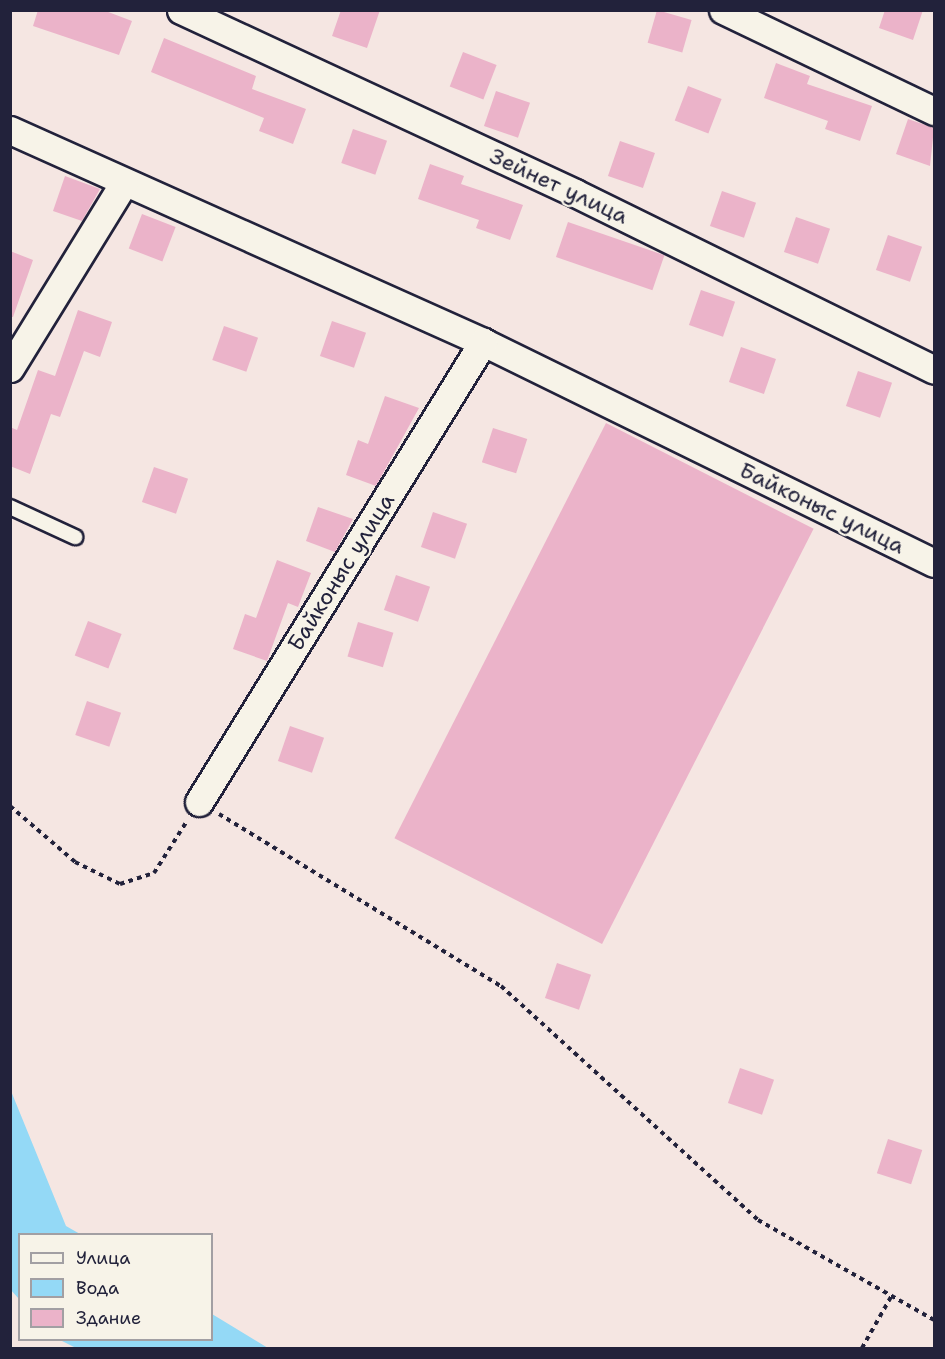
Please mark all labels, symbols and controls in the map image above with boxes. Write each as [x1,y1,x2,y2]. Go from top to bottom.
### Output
street label: Зейнет улица [486,142,632,230]
street label: Байконыс улица [735,457,909,559]
street label: Байконыс улица [282,488,400,656]
legend [18,1233,213,1341]
text: Улица [76,1246,130,1270]
text: Вода [76,1276,119,1300]
text: Здание [76,1306,141,1330]

